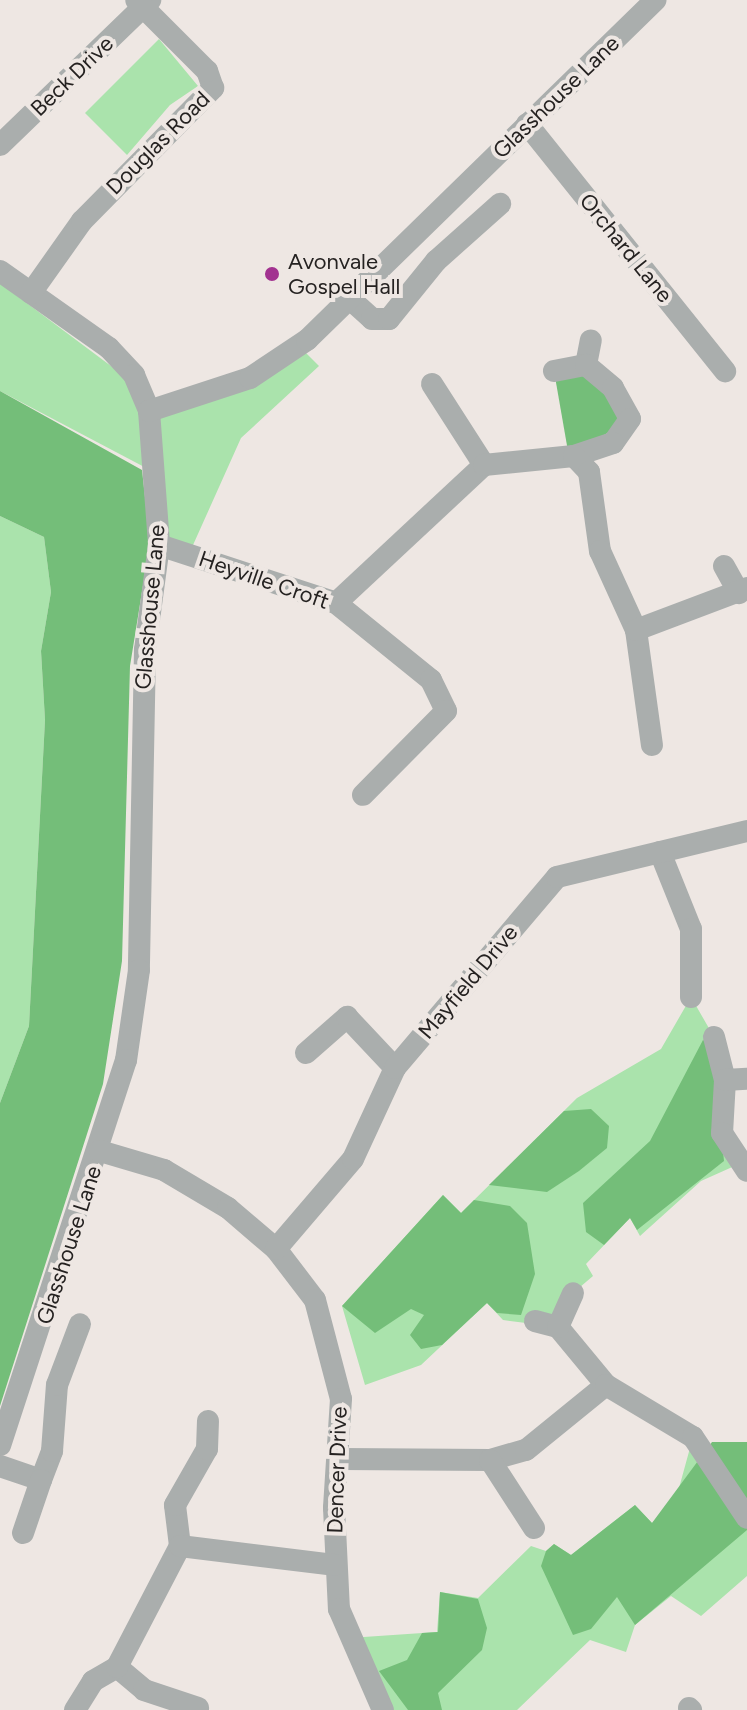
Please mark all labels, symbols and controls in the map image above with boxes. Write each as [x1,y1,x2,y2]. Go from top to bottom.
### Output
street label: Beck Drive [25,30,119,122]
street label: Glasshouse Lane [487,30,625,164]
street label: Douglas Road [101,86,215,200]
street label: Orchard Lane [574,188,678,308]
place label: Avonvale Gospel Hall [288,248,400,300]
marker: Avonvale Gospel Hall [263,265,281,283]
street label: Glasshouse Lane [130,524,170,690]
street label: Heyville Croft [195,545,333,615]
street label: Mayfield Drive [413,920,523,1044]
street label: Glasshouse Lane [31,1162,107,1328]
street label: Dencer Drive [322,1406,352,1534]

